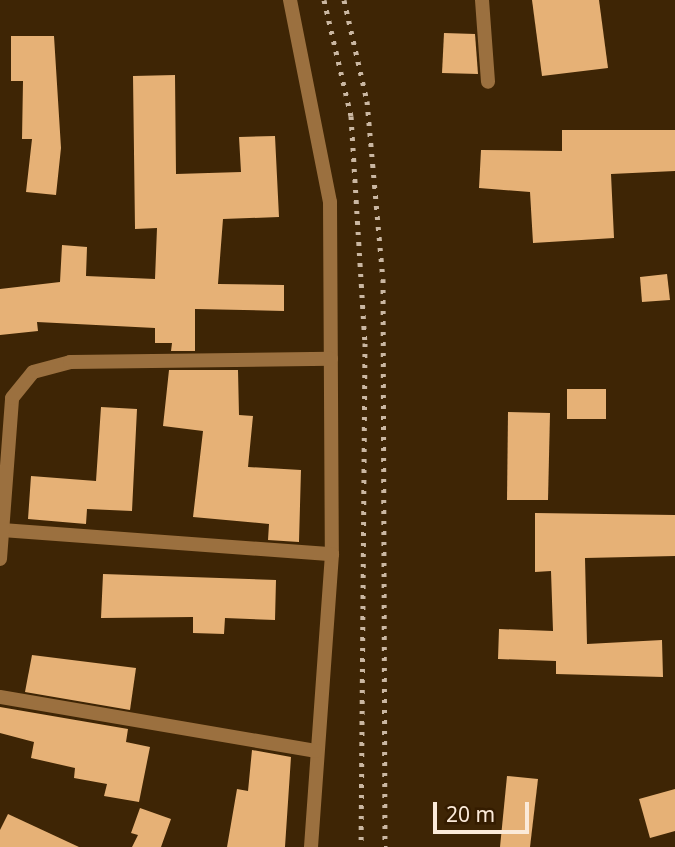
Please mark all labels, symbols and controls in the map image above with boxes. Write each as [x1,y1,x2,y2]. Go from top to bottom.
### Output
scale bar [437,788,533,832]
text: 20 m [446,800,495,828]

